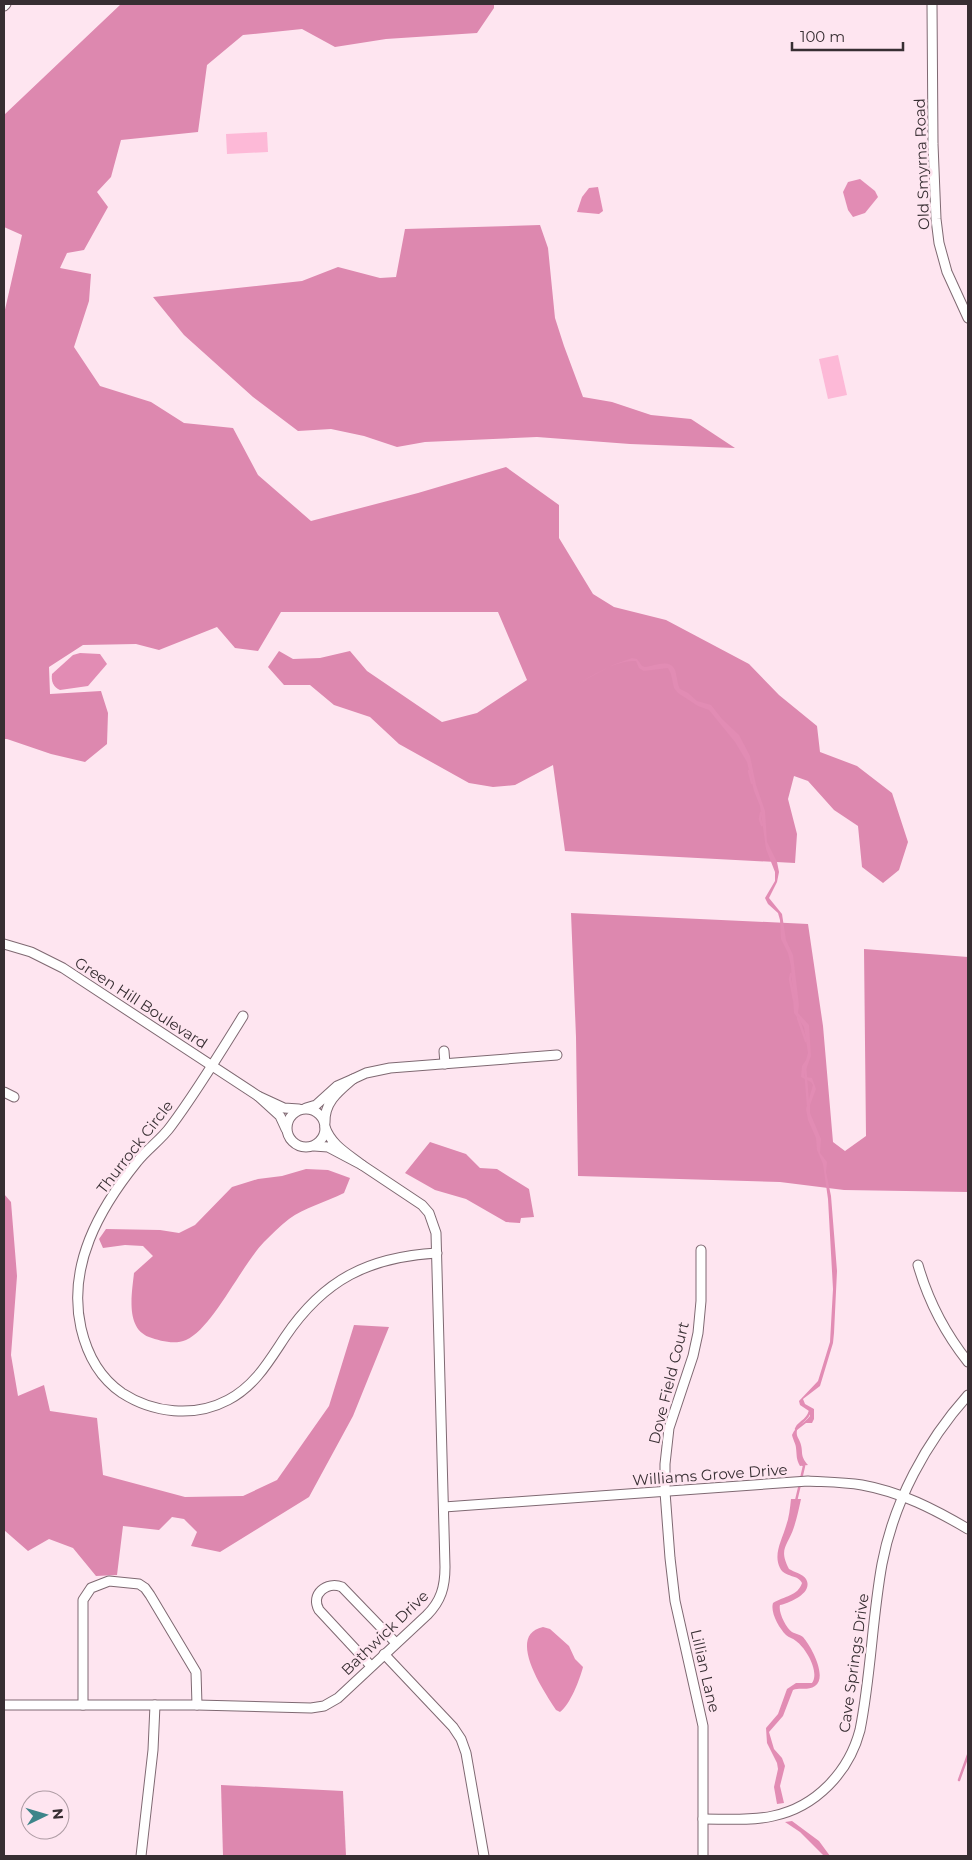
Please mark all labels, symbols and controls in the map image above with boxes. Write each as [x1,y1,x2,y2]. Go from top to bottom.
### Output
scale bar [792,20,903,52]
text: 100 m [800,27,845,46]
street label: Old Smyrna Road [910,98,933,230]
street label: Green Hill Boulevard [71,953,211,1053]
street label: Thurrock Circle [92,1096,177,1197]
street label: Dove Field Court [644,1320,693,1446]
street label: Williams Grove Drive [632,1460,788,1489]
street label: Bathwick Drive [337,1586,432,1679]
street label: Cave Springs Drive [834,1592,873,1734]
street label: Lillian Lane [687,1627,724,1714]
north arrow [20,1790,70,1840]
text: N [48,1807,67,1820]

